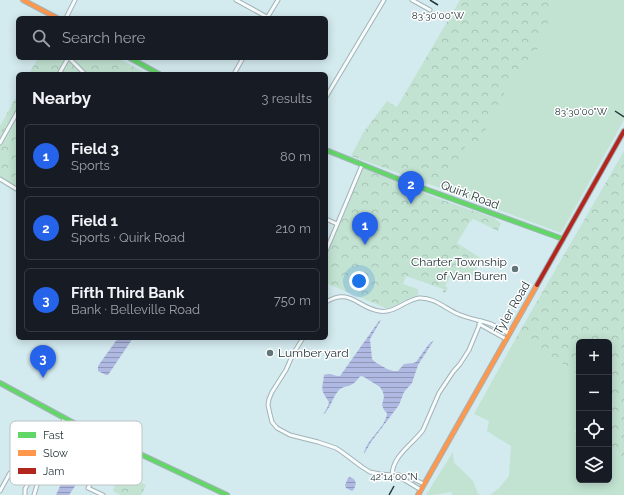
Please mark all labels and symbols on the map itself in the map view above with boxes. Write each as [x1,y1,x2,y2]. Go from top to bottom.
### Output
text: 83°30'00"W [412,10,465,21]
text: 83°30'00"W [555,106,608,117]
pin: 2 [398,171,424,204]
street label: Quirk Road [439,178,501,212]
pin: 1 [352,212,378,245]
place label: Charter Township of Van Buren [411,255,507,283]
marker: Charter Township of Van Buren [510,264,520,274]
your location [349,271,369,291]
street label: Tyler Road [491,279,533,337]
pin: 3 [30,345,56,378]
place label: Lumber yard [278,346,349,360]
marker: Lumber yard [265,348,275,358]
legend [10,421,142,485]
text: Fast [43,429,64,442]
text: Slow [43,447,68,460]
text: Jam [43,465,64,478]
text: 42°14'00"N [370,471,418,482]

